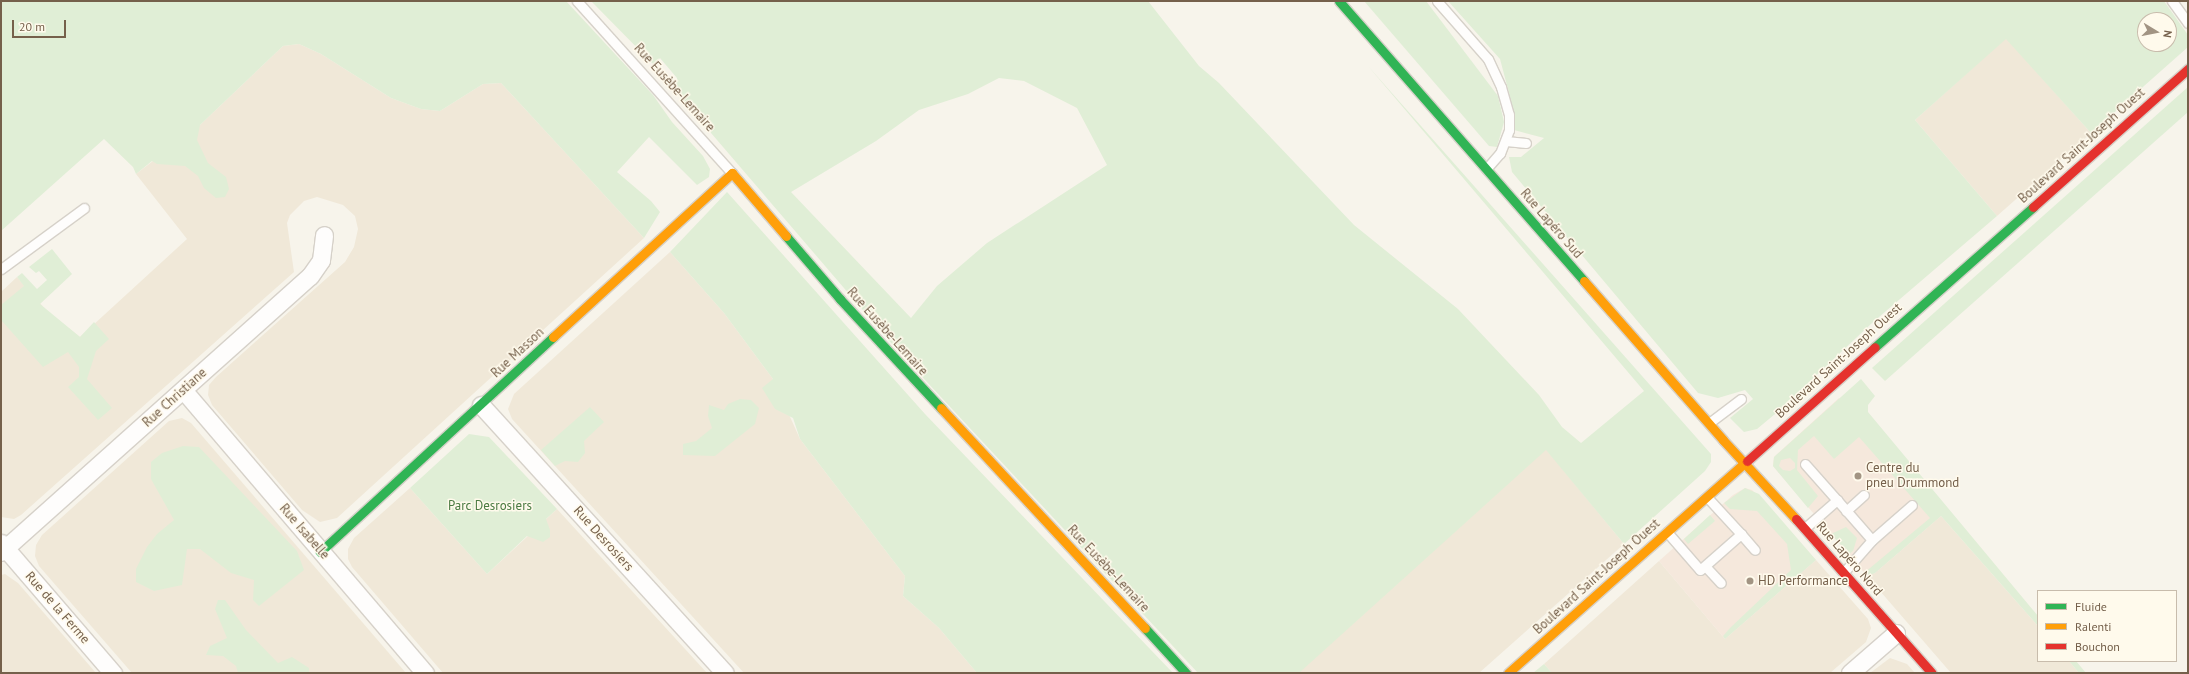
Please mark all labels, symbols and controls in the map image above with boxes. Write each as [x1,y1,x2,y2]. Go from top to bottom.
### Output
scale bar [14,12,68,38]
north arrow [2137,12,2177,52]
text: 20 m [19,19,45,34]
text: N [2160,29,2175,39]
street label: Rue Eusèbe-Lemaire [630,41,718,135]
street label: Boulevard Saint-Joseph Ouest [2016,85,2148,207]
street label: Rue Lapéro Sud [1517,186,1585,262]
street label: Rue Eusèbe-Lemaire [843,285,931,379]
street label: Boulevard Saint-Joseph Ouest [1773,300,1905,422]
street label: Rue Masson [488,325,548,381]
street label: Rue Christiane [140,365,210,431]
place label: Centre du pneu Drummond [1866,461,1959,492]
marker: Centre du pneu Drummond [1853,471,1863,481]
park label: Parc Desrosiers [448,498,532,514]
street label: Rue Isabelle [276,501,332,563]
street label: Rue Desrosiers [570,503,636,575]
street label: Boulevard Saint-Joseph Ouest [1531,516,1663,638]
street label: Rue Lapéro Nord [1813,519,1885,599]
street label: Rue Eusèbe-Lemaire [1064,522,1152,616]
street label: Rue de la Ferme [21,569,93,647]
place label: HD Performance [1758,573,1848,589]
marker: HD Performance [1745,576,1755,586]
legend [2037,590,2177,662]
text: Fluide [2075,599,2107,614]
text: Ralenti [2075,619,2111,634]
text: Bouchon [2075,639,2120,654]

